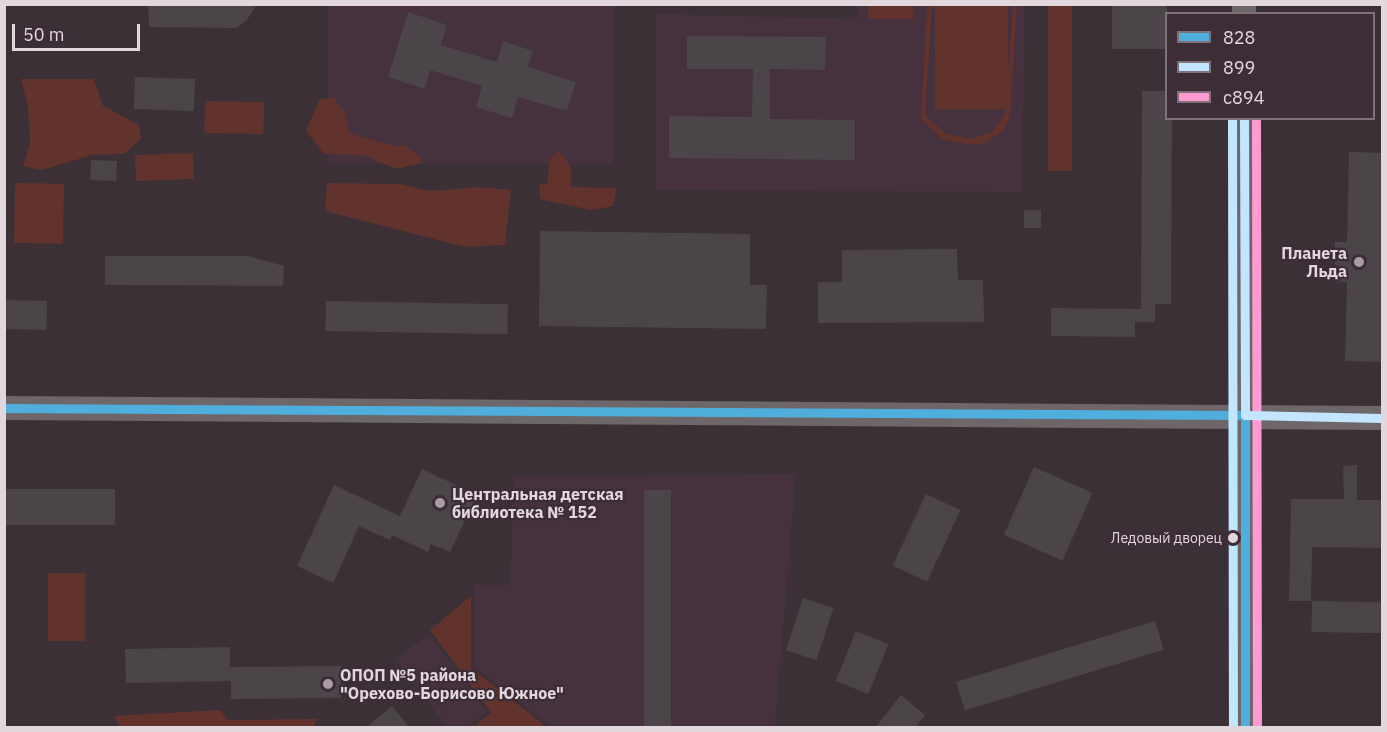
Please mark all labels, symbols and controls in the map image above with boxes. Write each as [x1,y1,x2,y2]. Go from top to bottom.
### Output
scale bar [15,12,142,50]
legend [1165,12,1375,120]
text: 50 m [23,23,65,46]
text: 828 [1223,26,1255,49]
text: 899 [1223,56,1255,79]
text: с894 [1223,86,1264,109]
place label: Планета Льда [1281,243,1347,281]
marker: Планета Льда [1352,255,1366,269]
place label: Центральная детская библиотека № 152 [452,484,624,522]
marker: Центральная детская библиотека № 152 [433,496,447,510]
place label: Ледовый дворец [1111,530,1222,546]
marker: Ледовый дворец [1227,532,1239,544]
place label: ОПОП №5 района "Орехово-Борисово Южное" [340,665,564,703]
marker: ОПОП №5 района "Орехово-Борисово Южное" [321,677,335,691]

